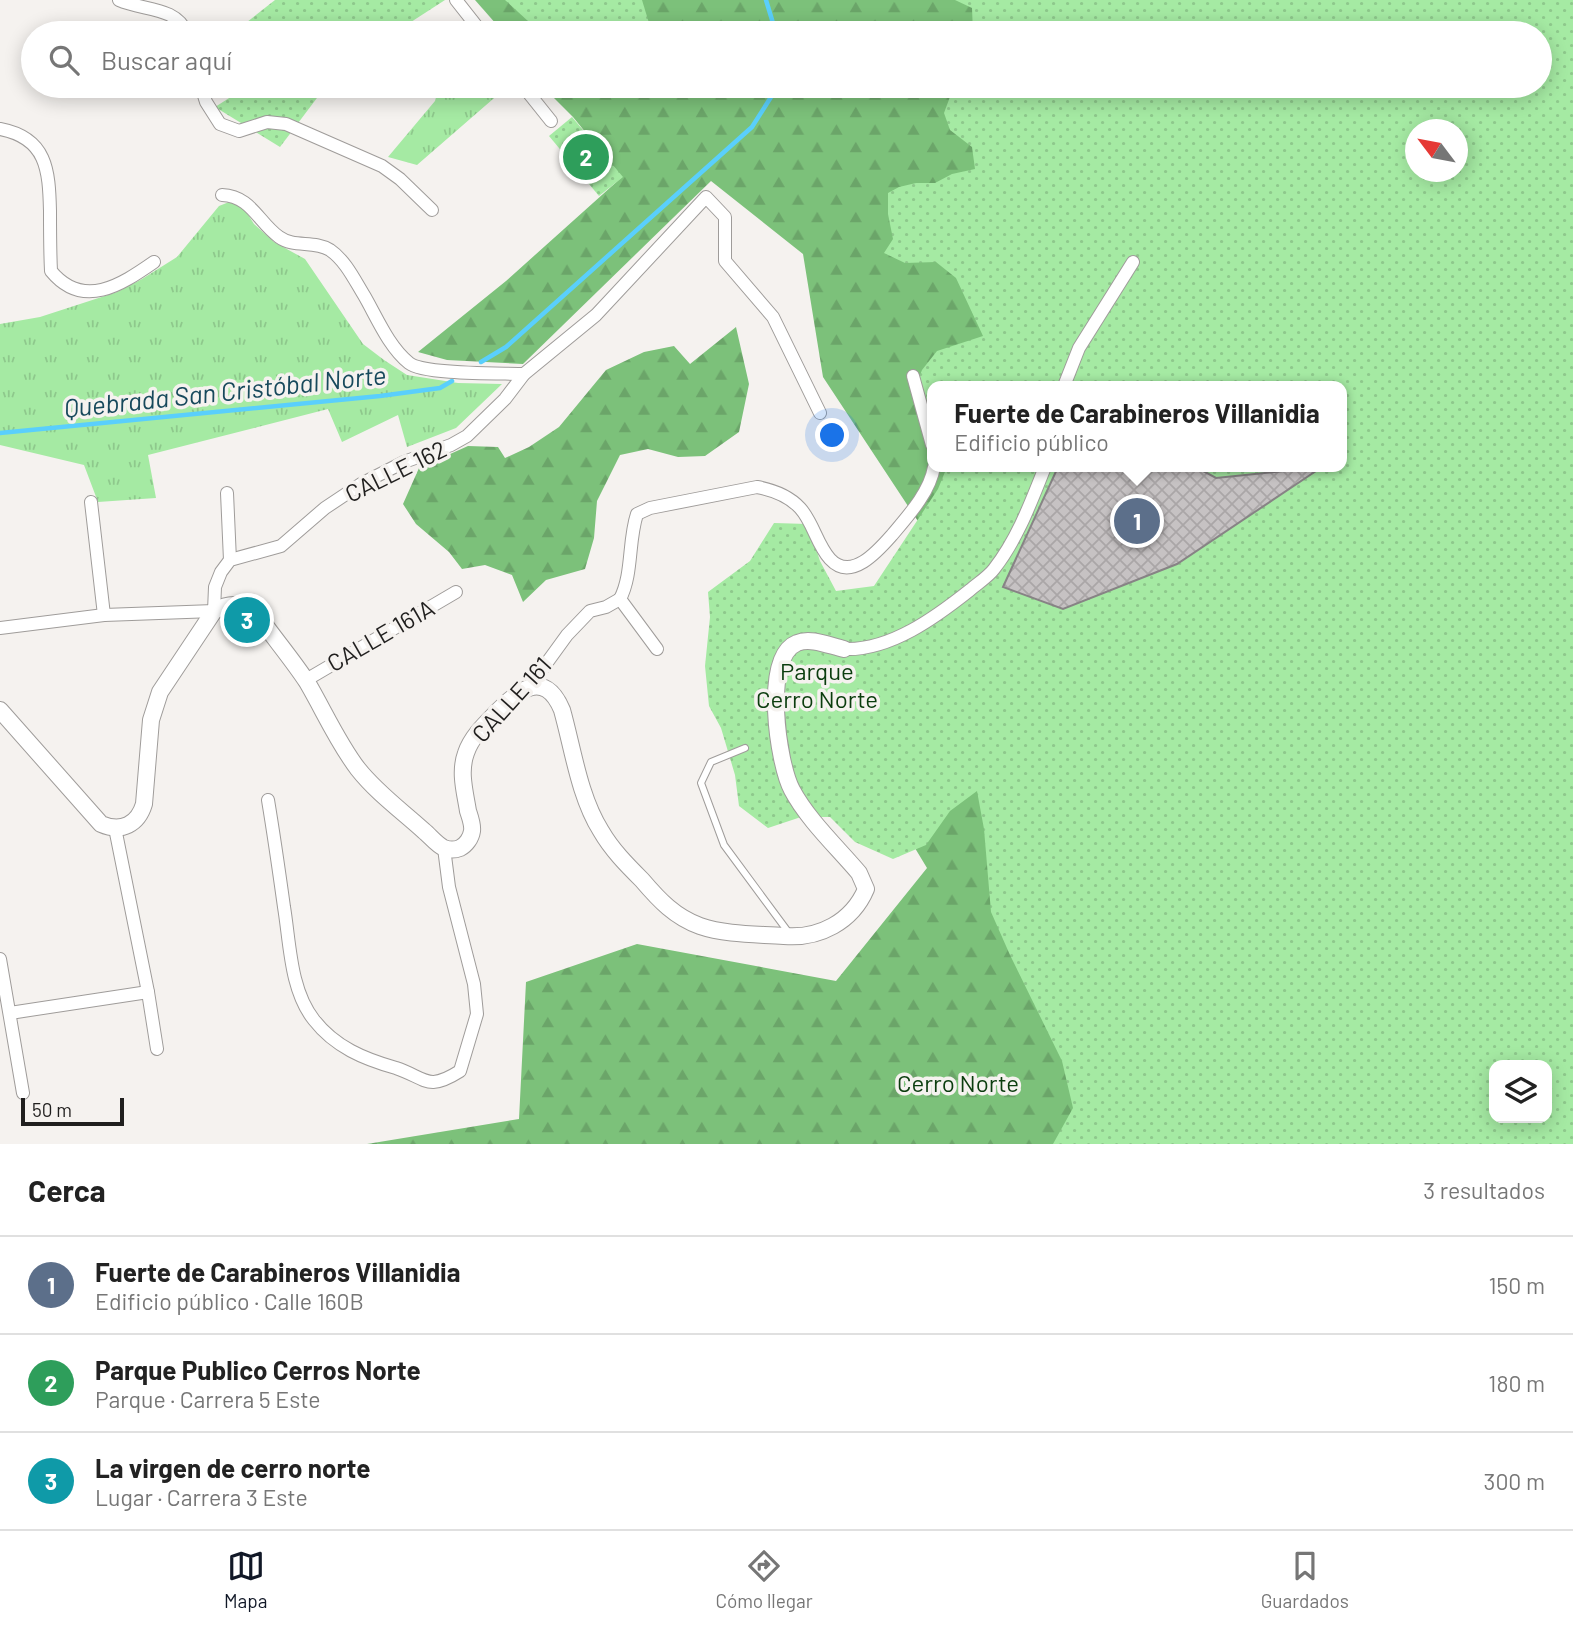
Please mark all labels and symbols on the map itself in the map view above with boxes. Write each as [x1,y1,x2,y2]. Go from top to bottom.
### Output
north arrow [1405,119,1468,182]
pin: 2 [563,131,609,183]
water label: Quebrada San Cristóbal Norte [62,358,388,423]
your location [815,418,849,452]
street label: CALLE 162 [340,434,451,508]
pin: 1 [1114,495,1160,547]
street label: CALLE 161A [321,592,439,677]
pin: 3 [224,594,270,646]
street label: CALLE 161 [465,650,557,748]
park label: Parque Cerro Norte [756,656,878,713]
park label: Cerro Norte [897,1068,1019,1097]
scale bar [21,1095,124,1127]

